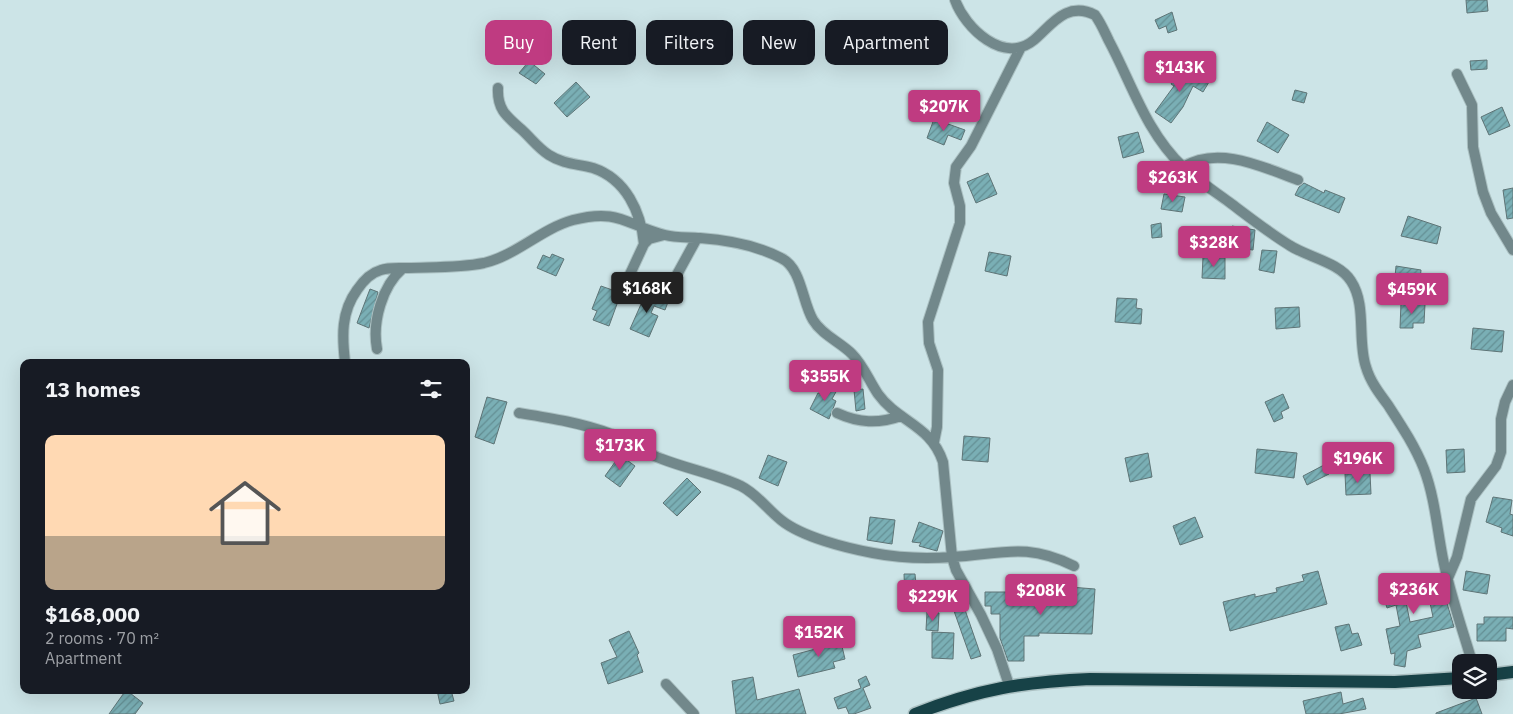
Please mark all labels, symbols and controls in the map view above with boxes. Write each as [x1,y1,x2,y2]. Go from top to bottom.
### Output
chip: Buy [485,20,552,65]
chip: Rent [562,20,636,65]
chip: Filters [646,20,733,65]
chip: New [743,20,815,65]
chip: Apartment [825,20,948,65]
pin: $143K [1145,51,1215,93]
text: $143K [1155,57,1205,77]
pin: $207K [909,90,979,132]
text: $207K [919,96,969,116]
pin: $263K [1138,160,1208,203]
text: $263K [1148,167,1198,187]
pin: $328K [1179,226,1249,268]
text: $328K [1189,232,1239,252]
pin: $168K [612,272,682,314]
pin: $459K [1377,272,1447,315]
text: $168K [622,278,672,298]
text: $459K [1387,279,1437,299]
pin: $355K [790,360,860,402]
text: $355K [800,366,850,386]
text: 13 homes [45,375,141,403]
icon: filters [417,375,445,403]
pin: $173K [585,428,655,471]
text: $173K [595,435,645,455]
pin: $196K [1323,442,1393,484]
text: $196K [1333,448,1383,468]
icon: home [200,468,290,558]
pin: $236K [1379,572,1449,615]
pin: $208K [1006,574,1076,616]
text: $236K [1389,579,1439,599]
pin: $229K [898,580,968,622]
text: $208K [1016,580,1066,600]
text: $229K [908,586,958,606]
text: $168,000 [45,600,140,628]
pin: $152K [784,616,854,658]
text: $152K [794,622,844,642]
text: 2 rooms · 70 m² [45,628,159,648]
text: Apartment [45,648,122,668]
map controls [1452,654,1497,699]
button: layers [1452,654,1497,699]

